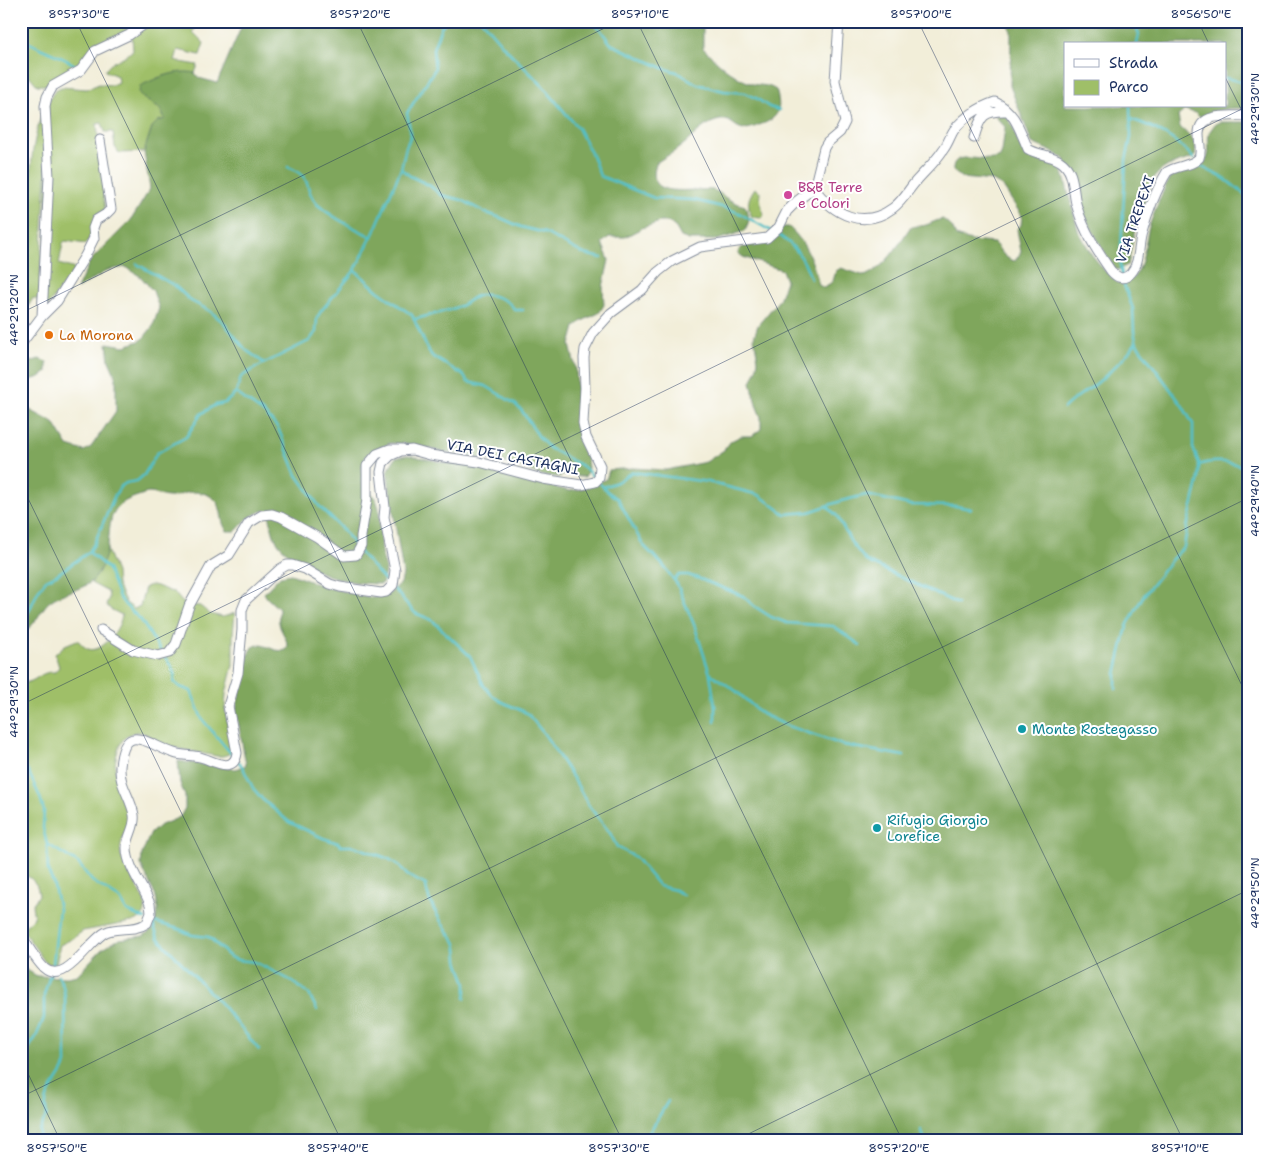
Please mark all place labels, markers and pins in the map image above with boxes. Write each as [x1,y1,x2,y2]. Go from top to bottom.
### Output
place label: B&B Terre e Colori [798,178,863,212]
marker: B&B Terre e Colori [782,189,794,201]
place label: La Morona [59,326,134,344]
marker: La Morona [43,329,55,341]
place label: Monte Rostegasso [1032,720,1157,738]
marker: Monte Rostegasso [1016,723,1028,735]
place label: Rifugio Giorgio Lorefice [887,811,988,845]
marker: Rifugio Giorgio Lorefice [871,822,883,834]

